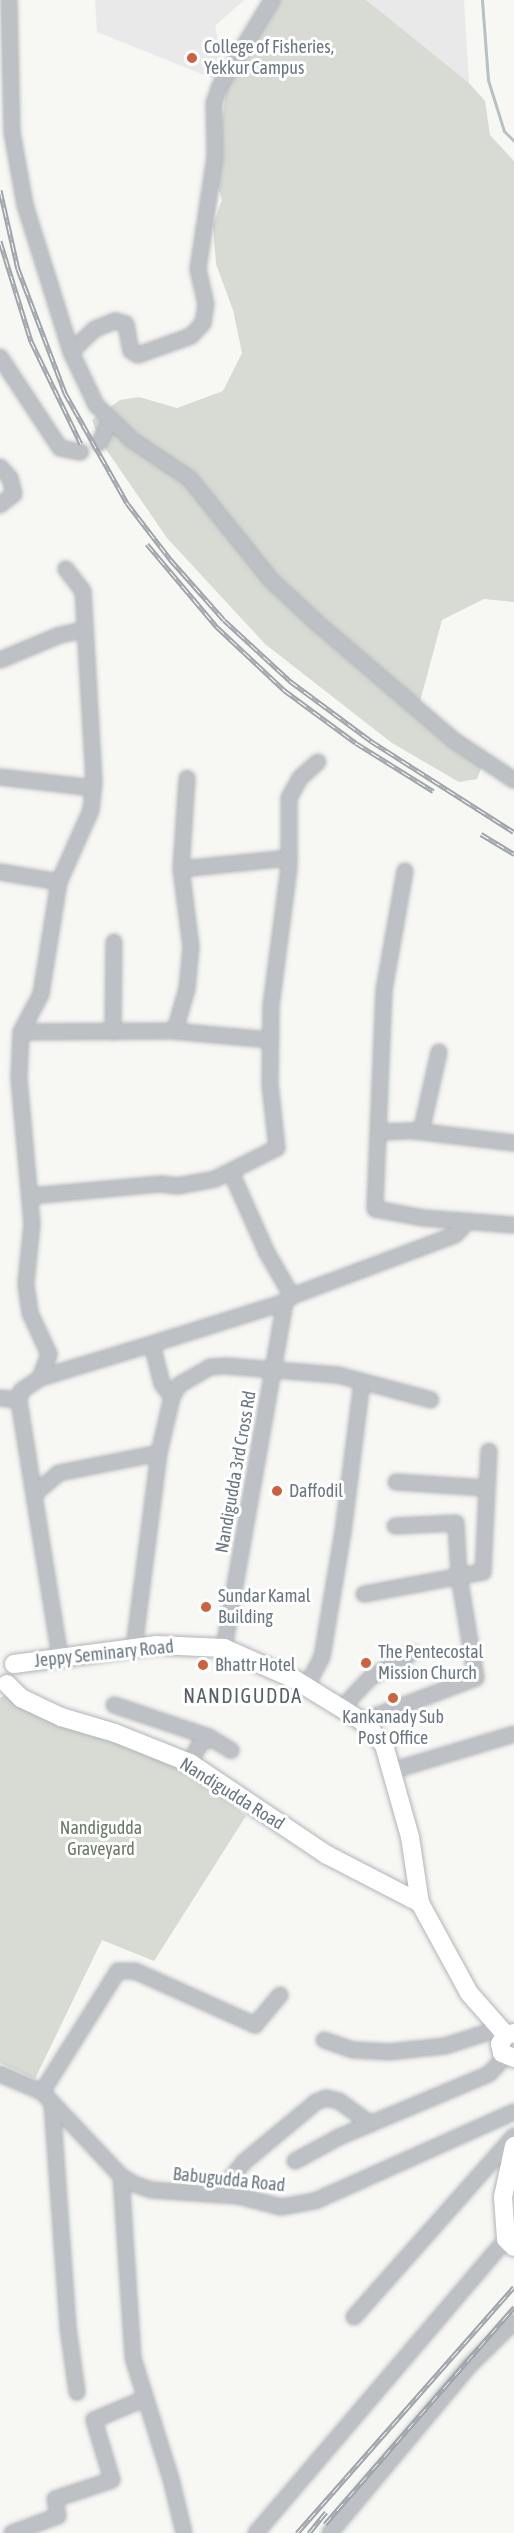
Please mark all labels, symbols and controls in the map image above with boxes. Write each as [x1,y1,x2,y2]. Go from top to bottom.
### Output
place label: College of Fisheries, Yekkur Campus [204,37,334,80]
marker: College of Fisheries, Yekkur Campus [185,51,199,65]
street label: Nandigudda 3rd Cross Rd [211,1389,261,1555]
place label: Daffodil [289,1480,343,1502]
marker: Daffodil [270,1484,284,1498]
place label: Sundar Kamal Building [218,1586,311,1628]
marker: Sundar Kamal Building [199,1600,213,1614]
street label: Jeppy Seminary Road [33,1636,175,1672]
place label: The Pentecostal Mission Church [378,1642,483,1684]
place label: Bhattr Hotel [215,1654,296,1676]
marker: The Pentecostal Mission Church [359,1656,373,1670]
marker: Bhattr Hotel [196,1658,210,1672]
district label: NANDIGUDDA [183,1683,303,1707]
marker: Kankanady Sub Post Office [386,1691,400,1705]
place label: Kankanady Sub Post Office [342,1707,444,1750]
street label: Nandigudda Road [176,1753,288,1835]
park label: Nandigudda Graveyard [60,1818,142,1860]
street label: Babugudda Road [172,2163,286,2197]

